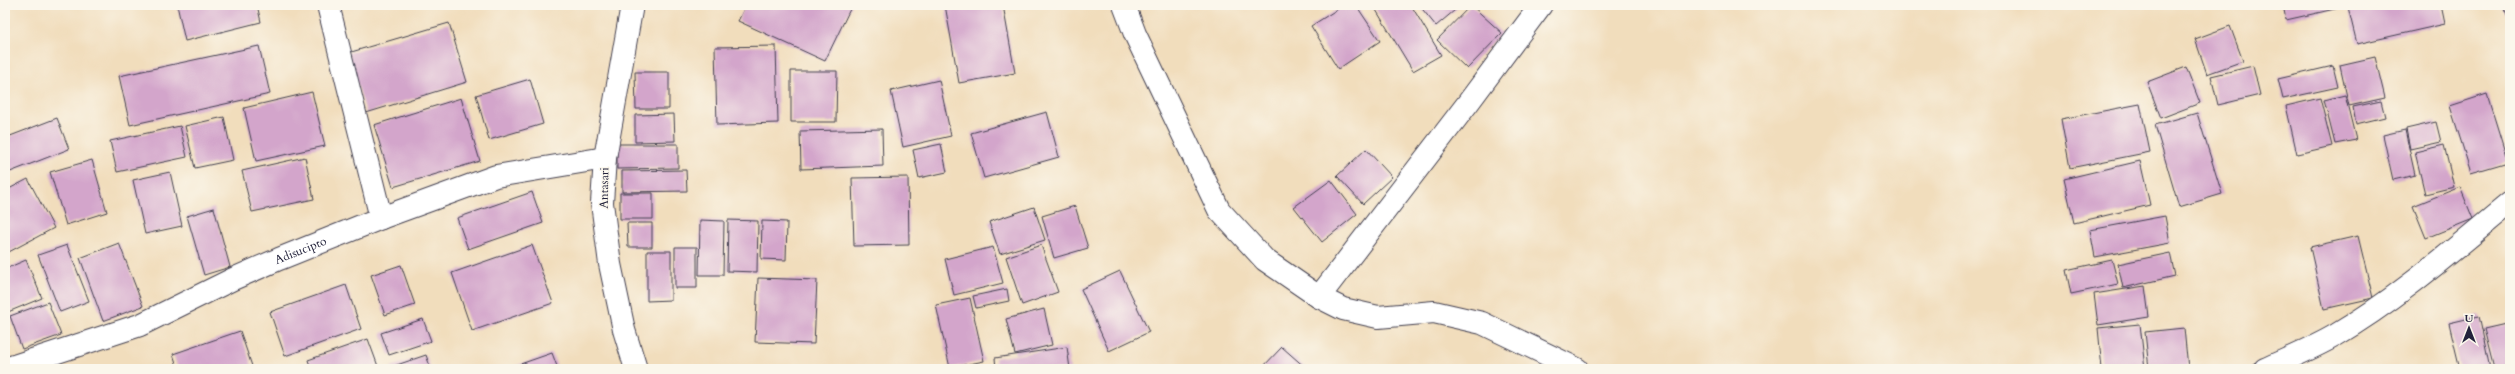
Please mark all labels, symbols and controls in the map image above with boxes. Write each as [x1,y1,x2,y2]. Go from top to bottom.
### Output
street label: Antasari [596,167,612,209]
street label: Adisucipto [272,233,329,268]
north arrow [2449,308,2489,348]
text: U [2465,311,2474,326]

